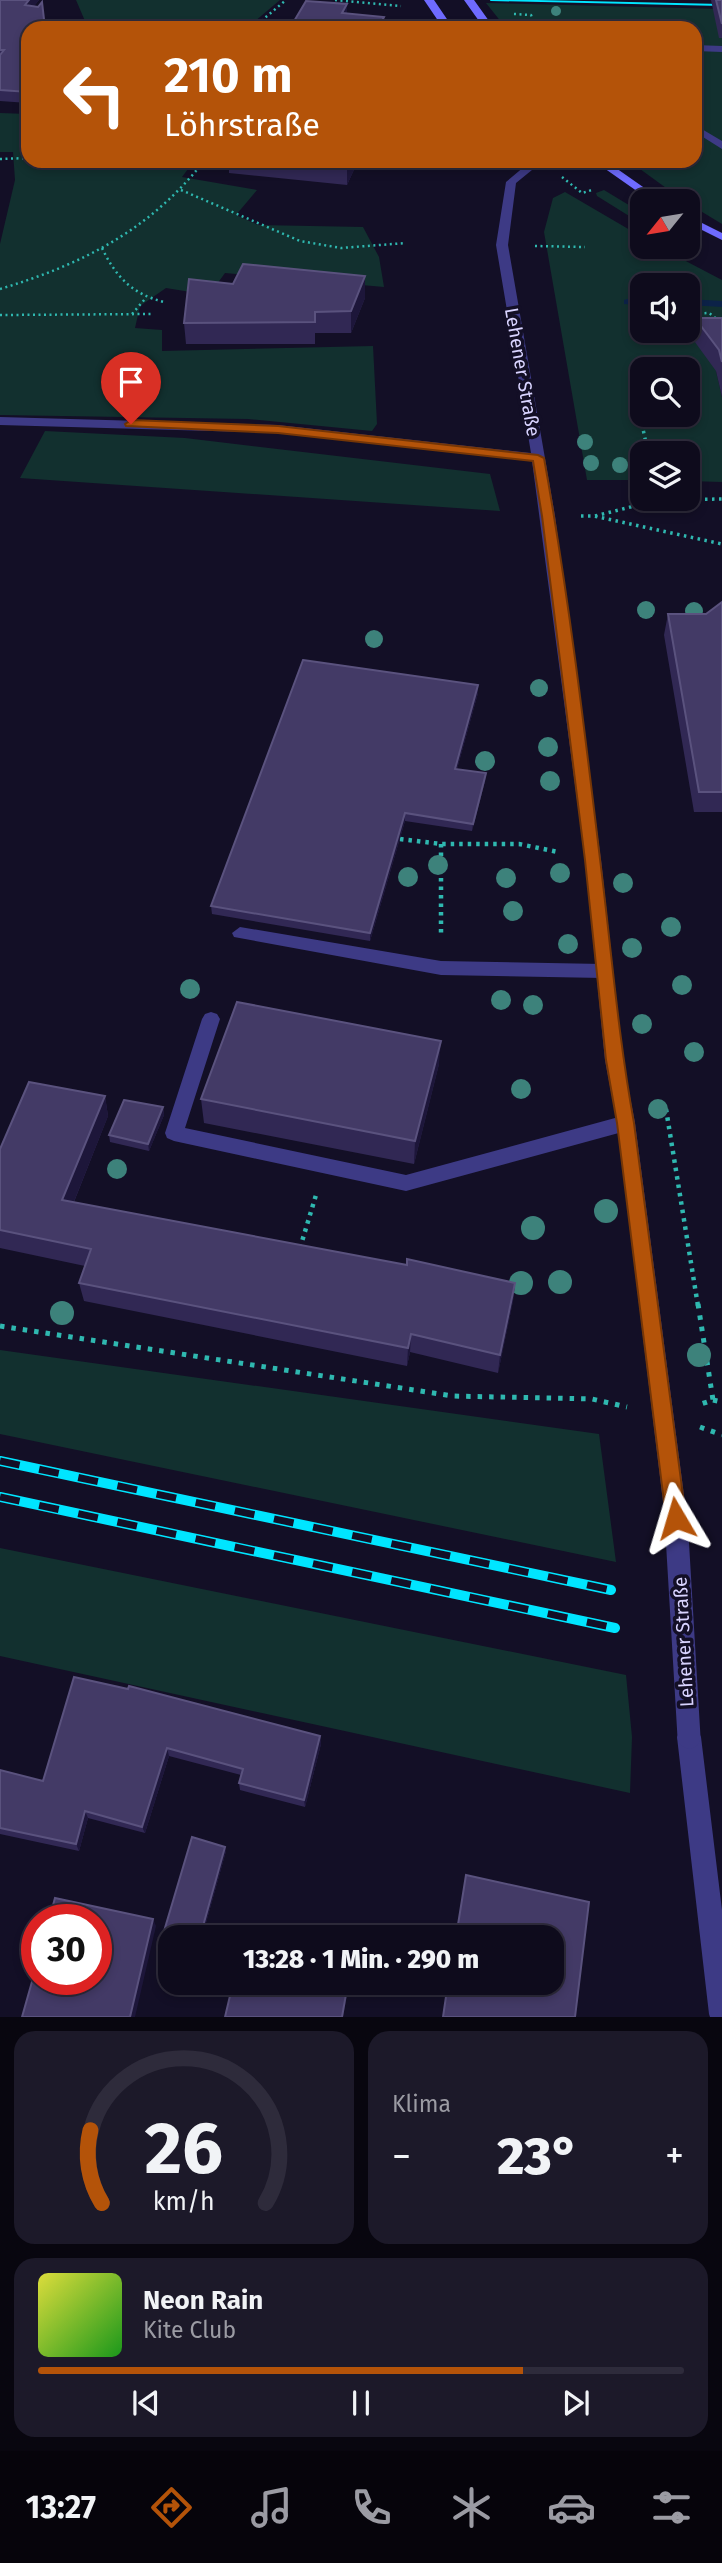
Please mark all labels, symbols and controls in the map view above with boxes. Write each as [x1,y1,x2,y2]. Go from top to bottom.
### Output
text: 210 m [164,46,293,105]
icon: left [49,49,140,140]
text: Löhrstraße [164,106,320,144]
north arrow [630,189,700,259]
map controls [630,189,700,511]
button: sound [630,273,700,343]
street label: Lehener Straße [500,306,545,438]
pin [101,352,161,424]
button: search [630,357,700,427]
icon: arrive [112,363,150,401]
button: layers [630,441,700,511]
position arrow [639,1481,713,1555]
street label: Lehener Straße [669,1576,698,1708]
speed limit sign: 30 [21,1904,112,1995]
text: 13:28 · 1 Min. · 290 m [243,1944,479,1975]
text: Klima [392,2090,451,2118]
text: 26 [145,2106,223,2193]
text: 23° [497,2125,579,2188]
text: − [392,2133,411,2179]
text: + [665,2133,684,2179]
text: km/h [153,2187,215,2217]
text: Neon Rain [143,2285,263,2316]
text: Kite Club [143,2316,236,2344]
icon: previous [127,2384,165,2422]
icon: pause [342,2384,380,2422]
icon: next [557,2384,595,2422]
icon: directions [147,2483,196,2532]
icon: music [247,2483,296,2532]
icon: phone [347,2483,396,2532]
icon: climate [447,2483,496,2532]
icon: car [547,2483,596,2532]
icon: filters [647,2483,696,2532]
text: 13:27 [26,2488,96,2526]

